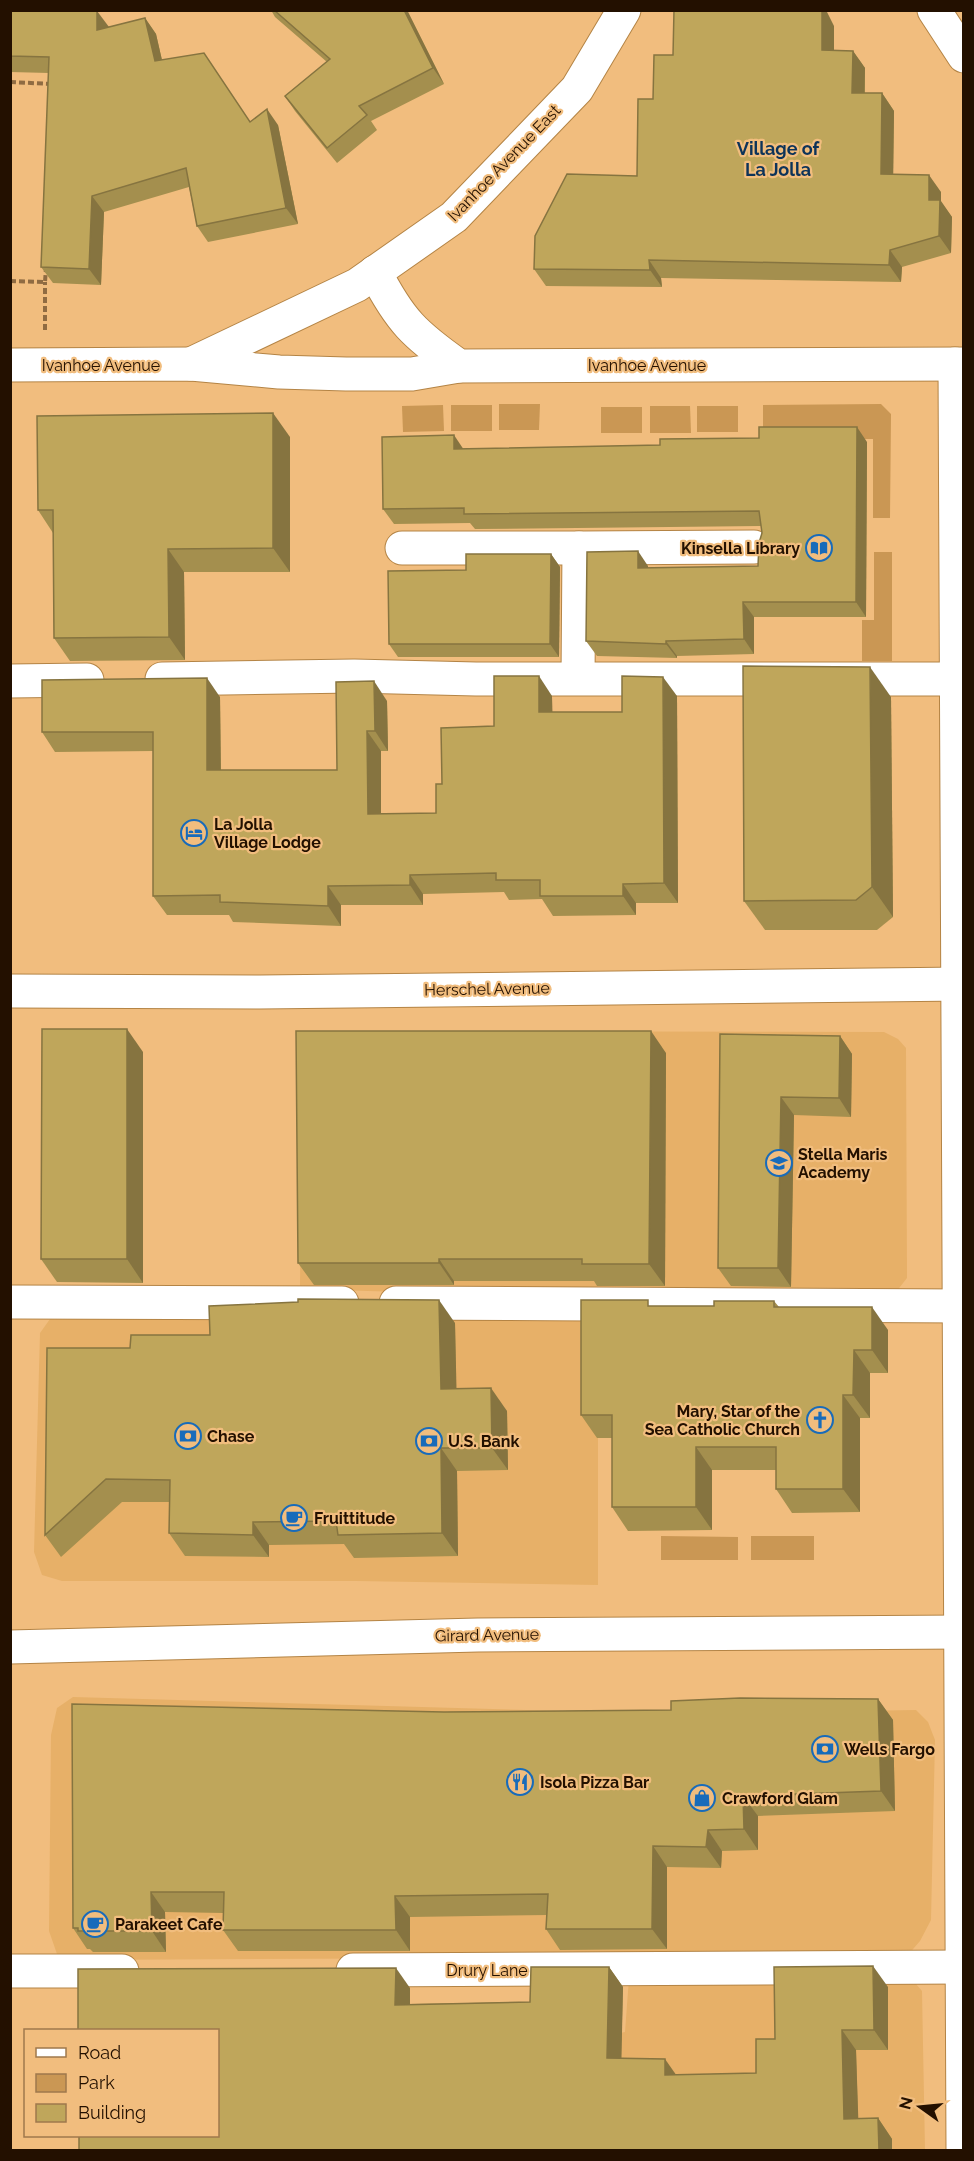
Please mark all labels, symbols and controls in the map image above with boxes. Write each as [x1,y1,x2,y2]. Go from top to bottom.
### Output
street label: Ivanhoe Avenue East [444,101,565,225]
district label: Village of La Jolla [737,138,821,180]
street label: Ivanhoe Avenue [42,356,160,375]
street label: Ivanhoe Avenue [588,356,706,375]
library icon: Kinsella Library [804,533,834,563]
place label: Kinsella Library [681,539,800,558]
place label: La Jolla Village Lodge [214,815,321,852]
hotel icon: La Jolla Village Lodge [179,818,209,848]
street label: Herschel Avenue [424,978,550,1000]
place label: Stella Maris Academy [798,1145,888,1182]
school or university icon: Stella Maris Academy [764,1148,794,1178]
place label: Mary, Star of the Sea Catholic Church [645,1402,800,1439]
church icon: Mary, Star of the Sea Catholic Church [805,1405,835,1435]
bank icon: Chase [173,1421,203,1451]
bank icon: U.S. Bank [414,1426,444,1456]
place label: Chase [207,1427,255,1446]
place label: U.S. Bank [448,1432,519,1451]
cafe icon: Fruittitude [279,1503,309,1533]
place label: Fruittitude [314,1509,396,1528]
street label: Girard Avenue [435,1625,539,1645]
bank icon: Wells Fargo [810,1734,840,1764]
place label: Wells Fargo [844,1740,935,1759]
restaurant icon: Isola Pizza Bar [505,1767,535,1797]
place label: Isola Pizza Bar [540,1773,649,1792]
shop icon: Crawford Glam [687,1783,717,1813]
place label: Crawford Glam [722,1789,838,1808]
cafe icon: Parakeet Cafe [80,1909,110,1939]
place label: Parakeet Cafe [115,1915,223,1934]
street label: Drury Lane [446,1961,528,1980]
legend [24,2029,219,2137]
text: Road [78,2042,121,2063]
text: Park [78,2072,115,2093]
north arrow [890,2077,950,2137]
text: N [895,2095,917,2112]
text: Building [78,2102,146,2123]

